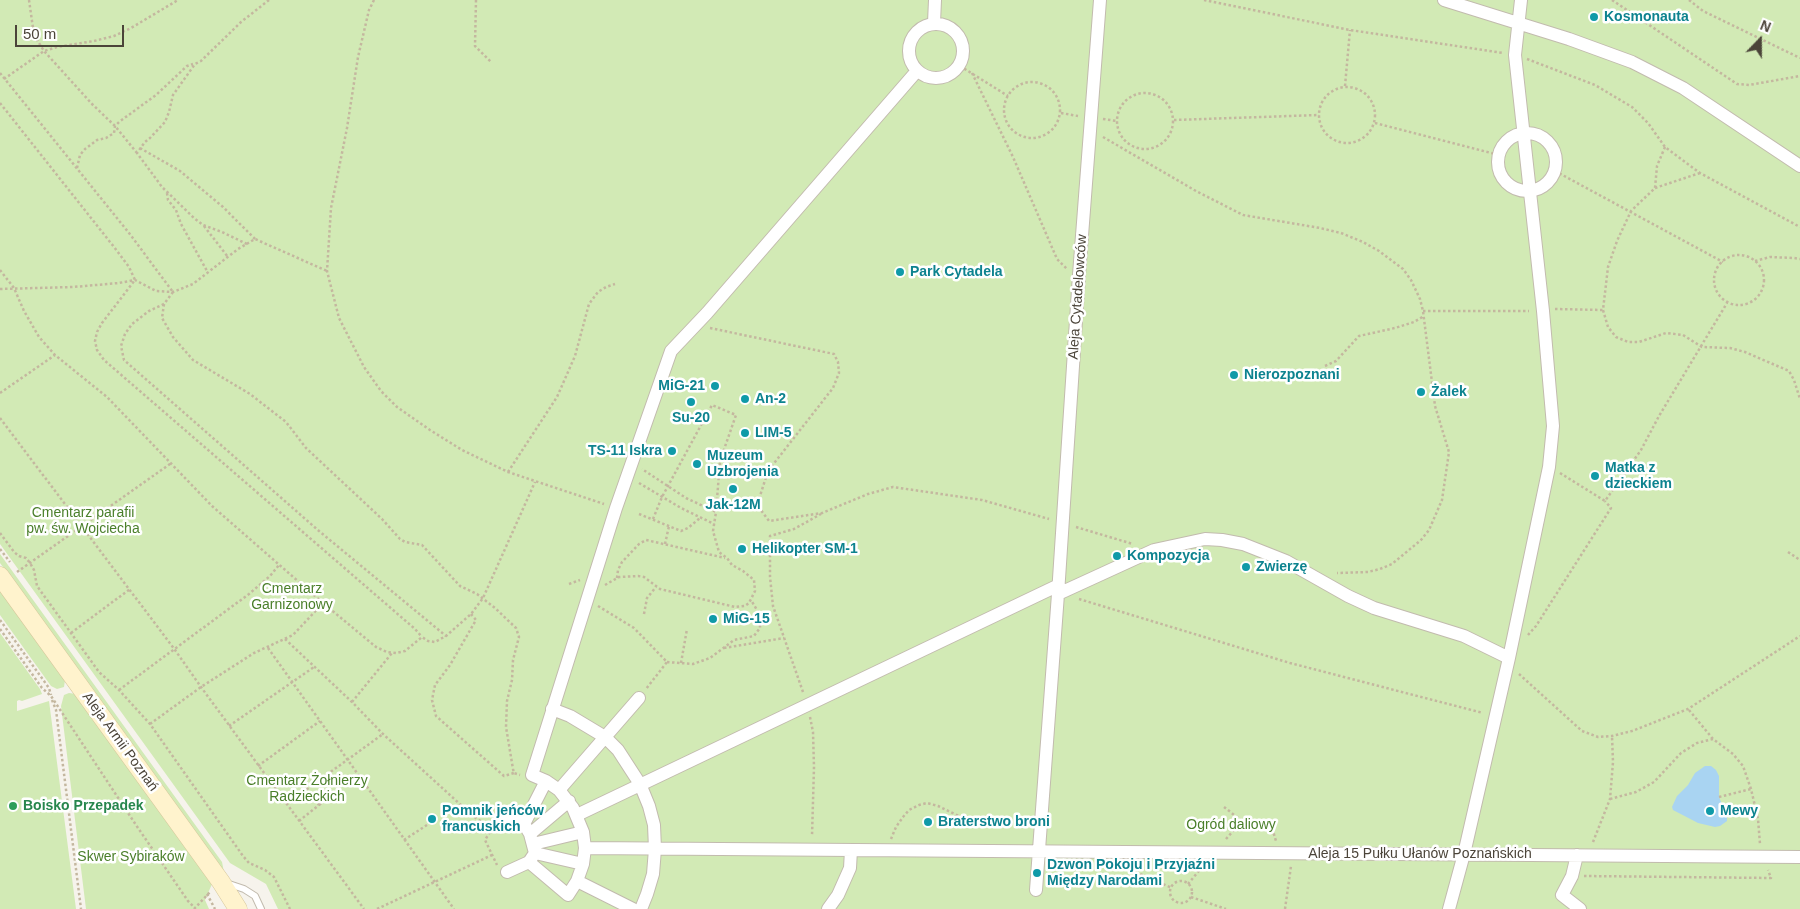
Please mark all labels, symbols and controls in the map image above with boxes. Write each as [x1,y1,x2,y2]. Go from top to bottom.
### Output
place label: Kosmonauta [1604,9,1689,25]
marker: Kosmonauta [1588,11,1600,23]
scale bar [18,15,126,47]
north arrow [1735,15,1785,65]
text: N [1758,17,1773,35]
text: 50 m [23,25,56,42]
street label: Aleja Cytadelowców [1065,234,1091,360]
place label: Park Cytadela [910,264,1003,280]
marker: Park Cytadela [894,266,906,278]
place label: Nierozpoznani [1244,367,1340,383]
marker: Nierozpoznani [1228,369,1240,381]
place label: MiG-21 [658,378,705,394]
marker: MiG-21 [709,380,721,392]
place label: Żalek [1431,384,1467,400]
marker: Żalek [1415,386,1427,398]
place label: An-2 [755,391,786,407]
marker: An-2 [739,393,751,405]
marker: Su-20 [685,396,697,408]
place label: Su-20 [672,410,710,426]
place label: LIM-5 [755,425,792,441]
marker: LIM-5 [739,427,751,439]
place label: TS-11 Iskra [588,443,662,459]
marker: TS-11 Iskra [666,445,678,457]
place label: Muzeum Uzbrojenia [707,448,779,481]
marker: Muzeum Uzbrojenia [691,458,703,470]
place label: Matka z dzieckiem [1605,460,1672,492]
marker: Matka z dzieckiem [1589,470,1601,482]
marker: Jak-12M [727,483,739,495]
place label: Jak-12M [705,497,761,513]
park label: Cmentarz parafii pw. św. Wojciecha [26,505,140,538]
place label: Helikopter SM-1 [752,541,858,557]
marker: Helikopter SM-1 [736,543,748,555]
place label: Kompozycja [1127,548,1209,564]
marker: Kompozycja [1111,550,1123,562]
place label: Zwierzę [1256,559,1307,575]
marker: Zwierzę [1240,561,1252,573]
park label: Cmentarz Garnizonowy [251,581,333,614]
place label: MiG-15 [723,611,770,627]
marker: MiG-15 [707,613,719,625]
street label: Aleja Armii Poznań [78,689,162,795]
park label: Cmentarz Żołnierzy Radzieckich [246,773,368,806]
place label: Boisko Przepadek [23,798,144,814]
marker: Boisko Przepadek [7,800,19,812]
place label: Pomnik jeńców francuskich [442,803,544,836]
place label: Mewy [1720,803,1758,819]
marker: Mewy [1704,805,1716,817]
marker: Pomnik jeńców francuskich [426,813,438,825]
place label: Braterstwo broni [938,814,1050,830]
marker: Braterstwo broni [922,816,934,828]
park label: Ogród daliowy [1186,817,1276,833]
street label: Aleja 15 Pułku Ułanów Poznańskich [1308,846,1532,862]
park label: Skwer Sybiraków [77,849,185,865]
place label: Dzwon Pokoju i Przyjaźni Między Narodami [1047,857,1215,890]
marker: Dzwon Pokoju i Przyjaźni Między Narodami [1031,867,1043,879]

